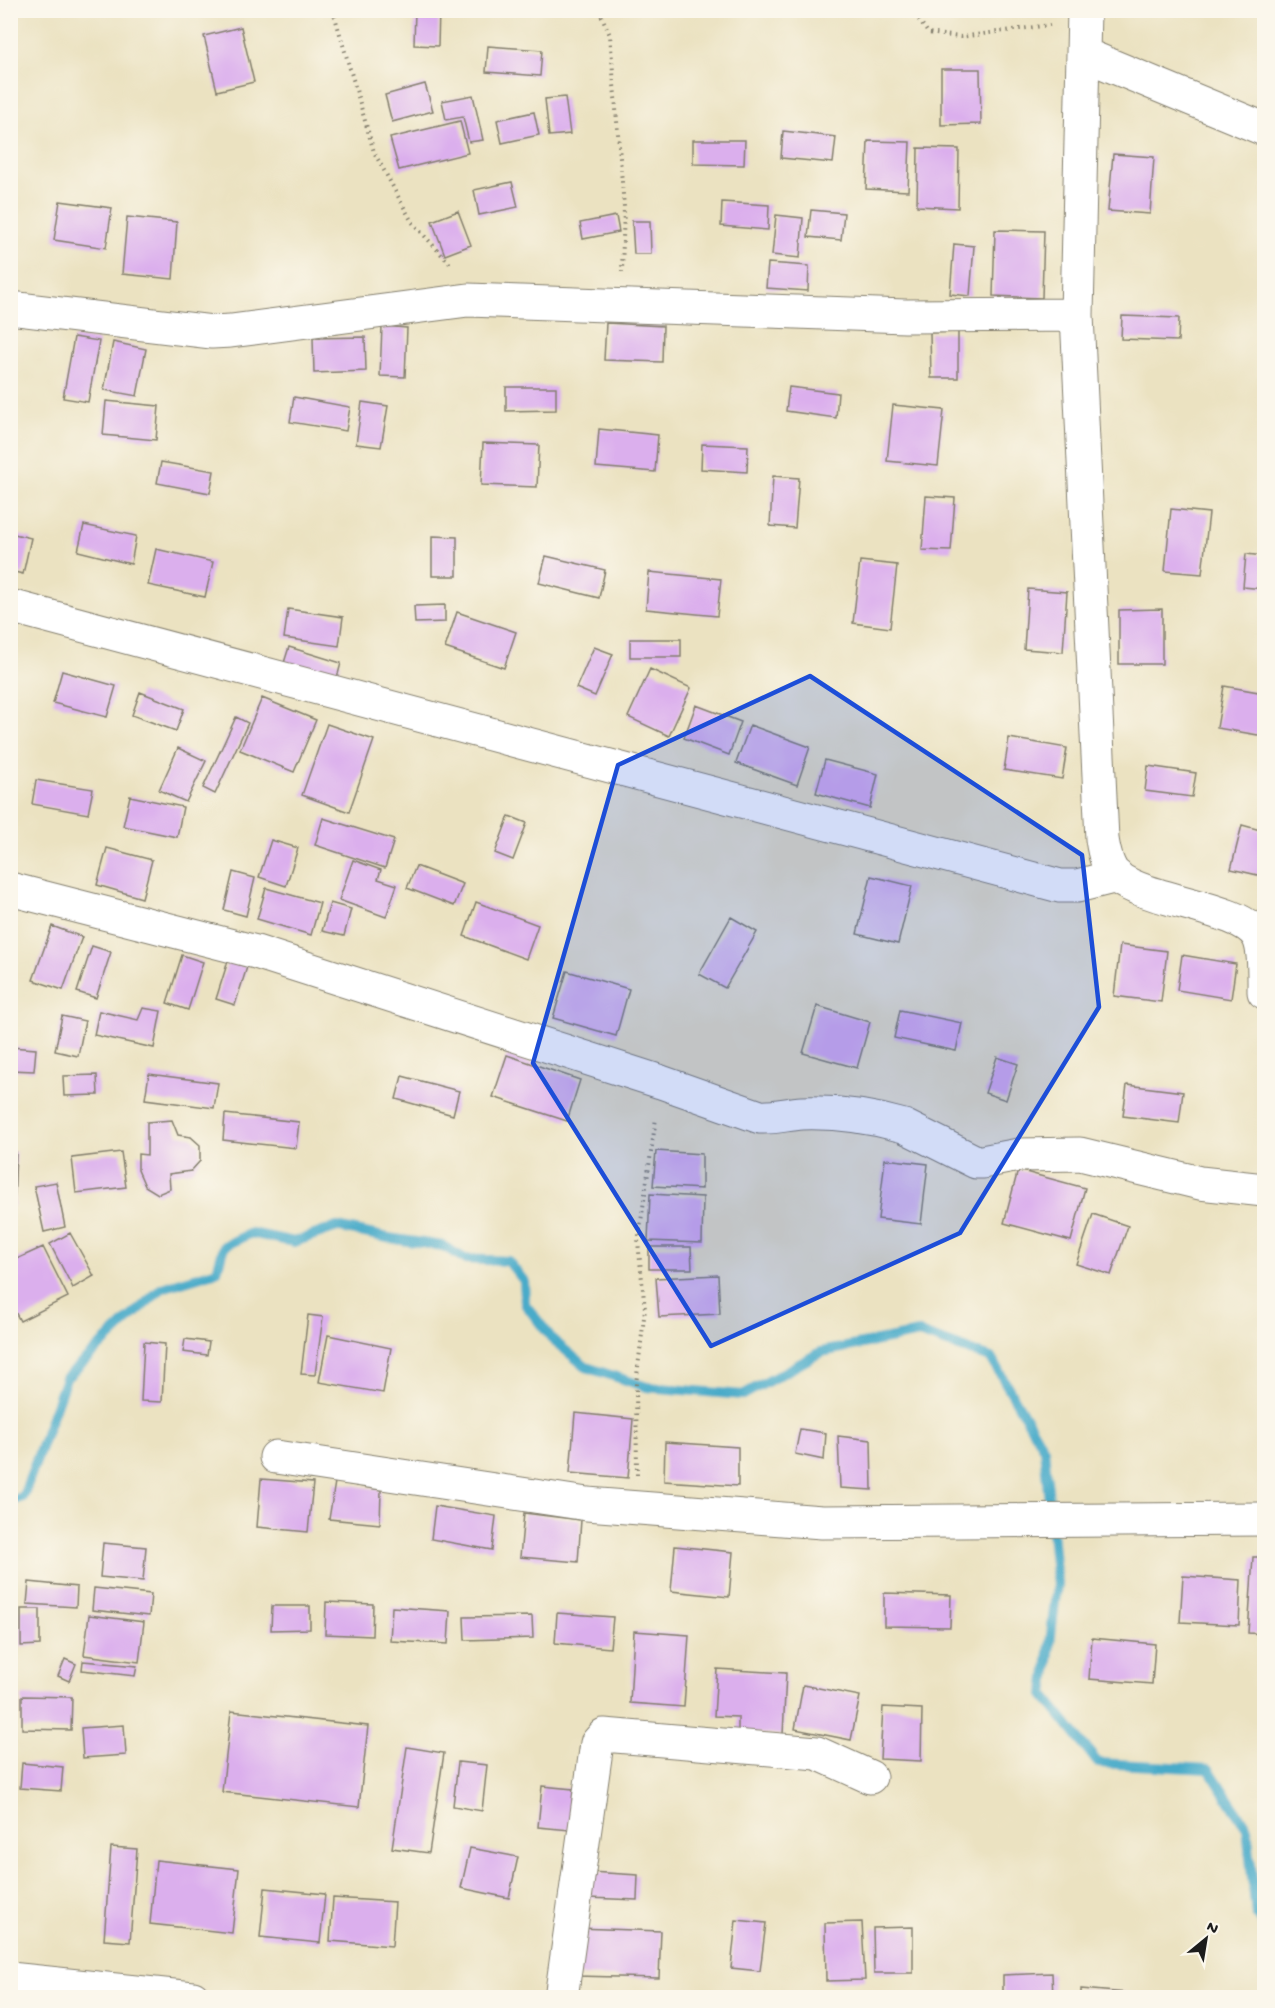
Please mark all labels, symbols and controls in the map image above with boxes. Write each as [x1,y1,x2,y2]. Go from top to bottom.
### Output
north arrow [1176,1909,1236,1969]
text: N [1202,1918,1221,1940]

